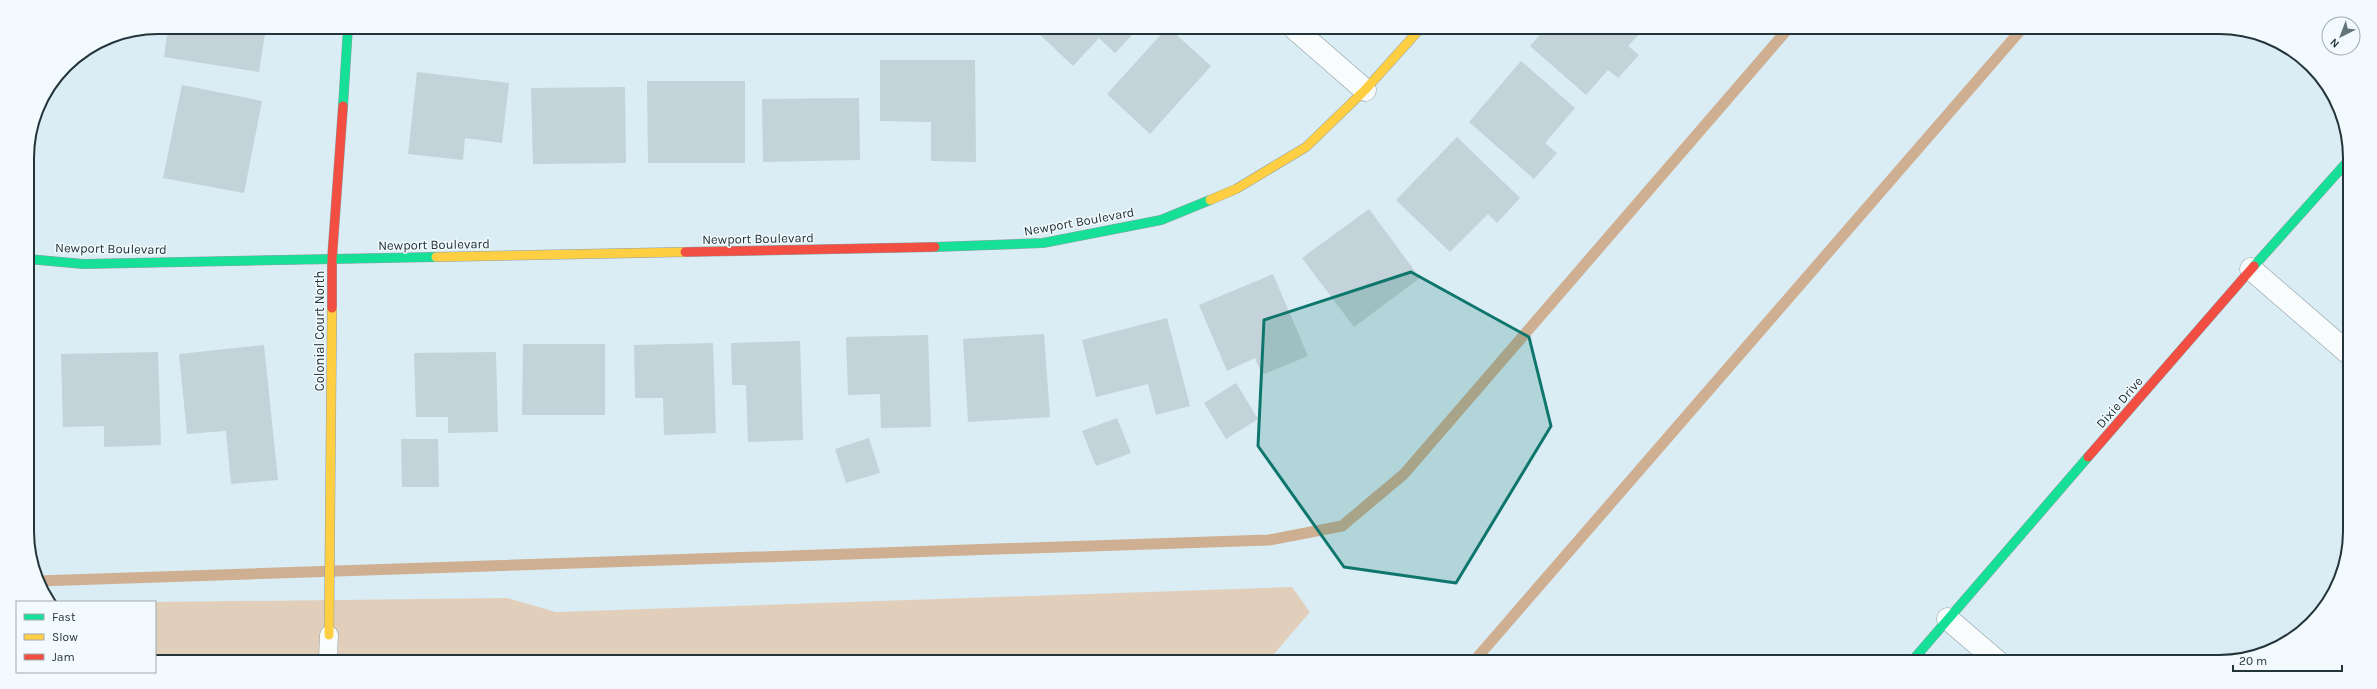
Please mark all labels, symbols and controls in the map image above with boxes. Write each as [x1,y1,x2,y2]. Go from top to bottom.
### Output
north arrow [2321,16,2361,56]
text: N [2327,36,2342,51]
street label: Newport Boulevard [1023,204,1135,239]
street label: Newport Boulevard [702,230,814,247]
street label: Newport Boulevard [378,236,490,253]
street label: Newport Boulevard [55,240,167,257]
street label: Colonial Court North [312,271,327,391]
street label: Dixie Drive [2093,373,2146,431]
legend [16,601,156,673]
text: Fast [52,610,76,624]
text: Slow [52,630,78,644]
scale bar [2233,647,2342,673]
text: Jam [52,650,75,664]
text: 20 m [2239,654,2267,668]

